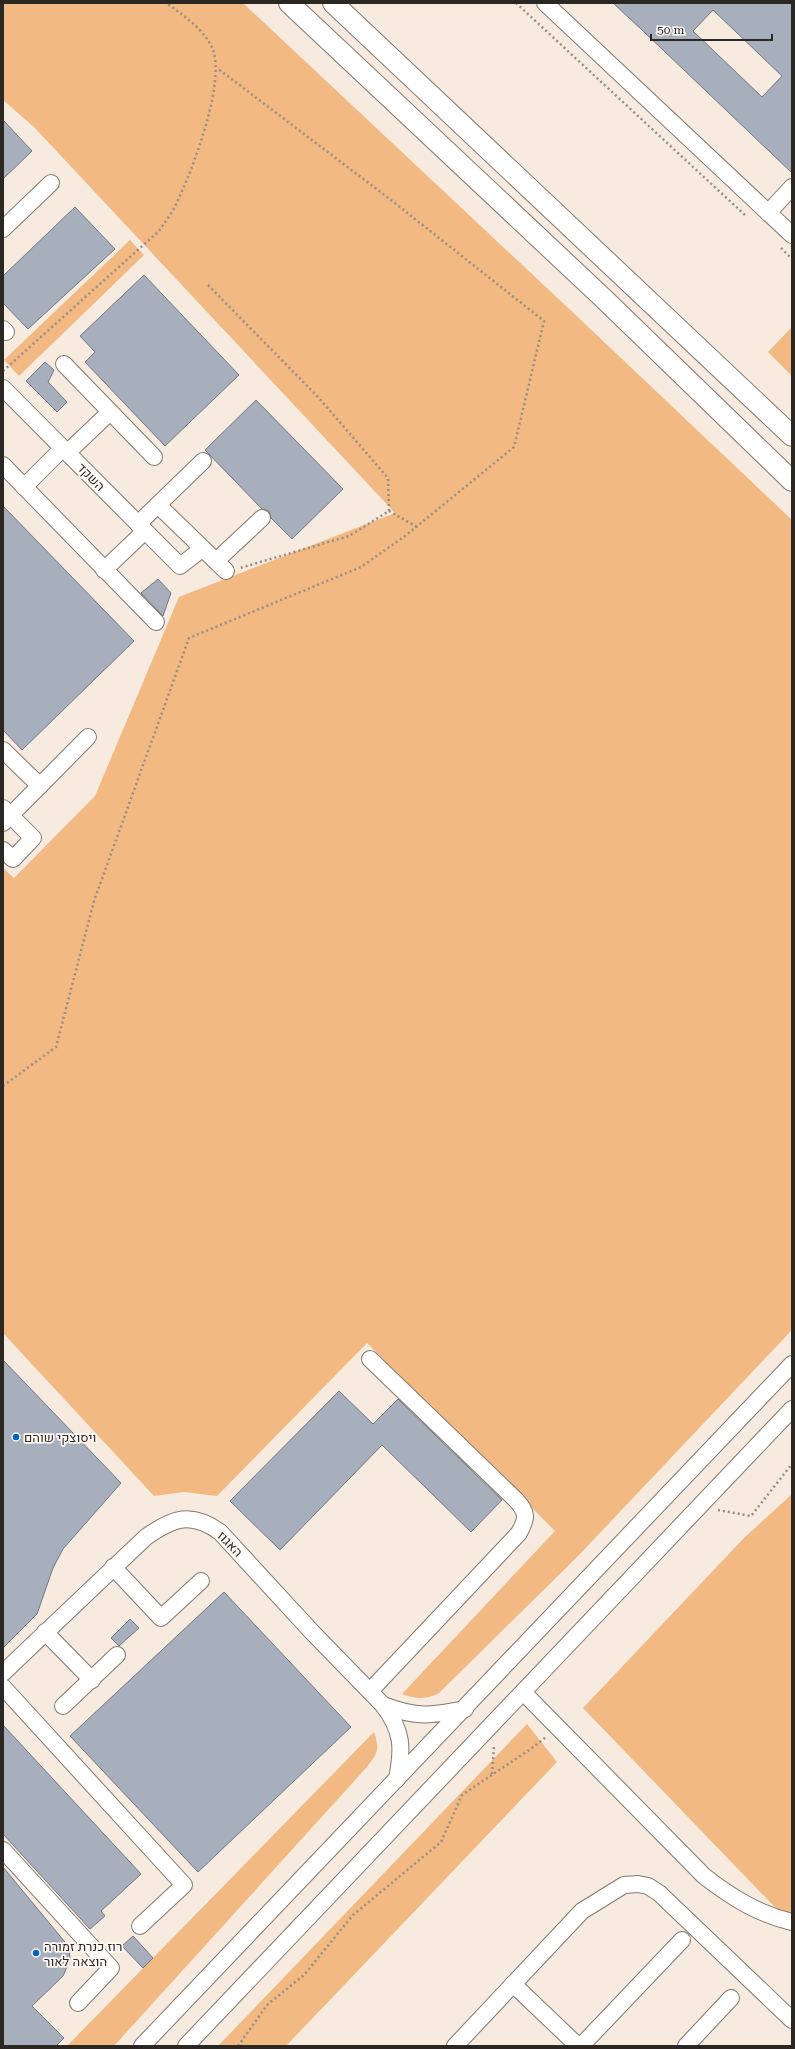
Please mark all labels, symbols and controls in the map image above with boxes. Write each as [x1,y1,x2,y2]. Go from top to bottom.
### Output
scale bar [651,16,772,42]
text: 50 m [657,23,684,37]
street label: השקד [74,460,108,494]
place label: ויסוצקי שוהם [24,1430,96,1445]
marker: ויסוצקי שוהם [11,1432,21,1442]
street label: האגוז [214,1528,246,1560]
place label: רוז כנרת זמורה הוצאה לאור [44,1939,122,1969]
marker: רוז כנרת זמורה הוצאה לאור [31,1948,41,1958]

